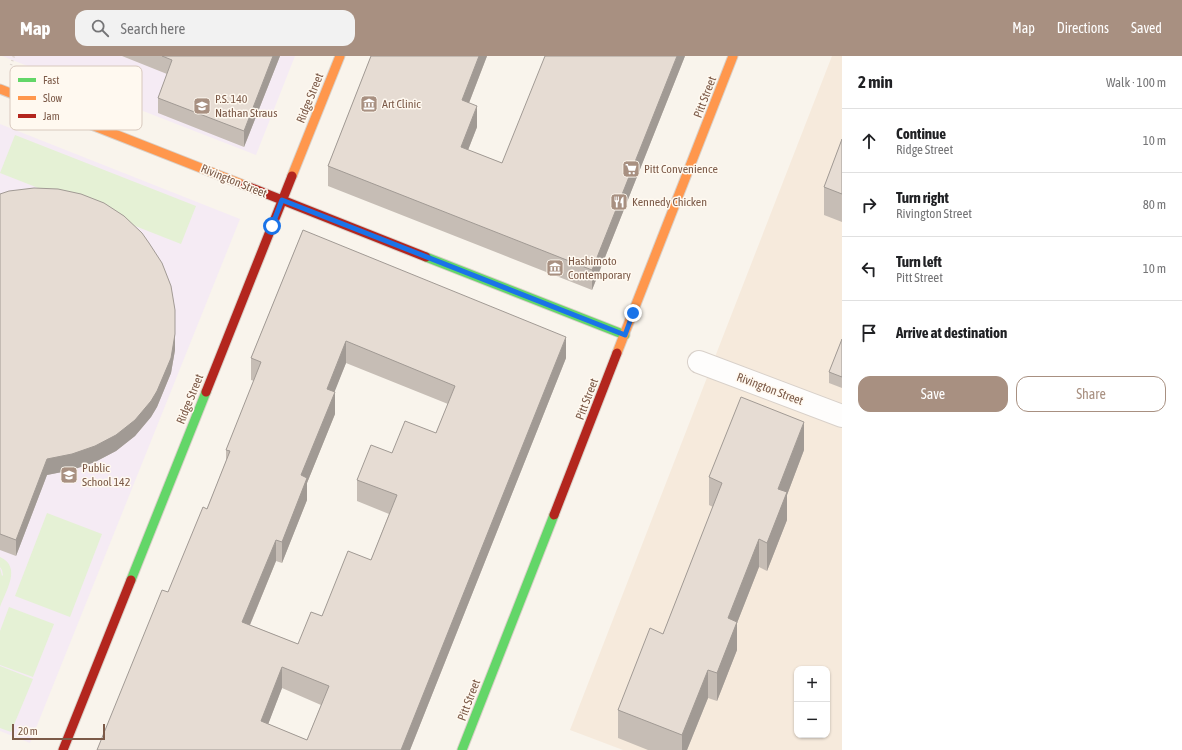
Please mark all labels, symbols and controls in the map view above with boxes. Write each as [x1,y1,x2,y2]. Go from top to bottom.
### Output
search box [75,10,355,46]
text: Map [20,17,51,39]
icon: search [89,17,111,39]
text: Search here [121,20,185,37]
text: Map [1012,20,1035,36]
text: Directions [1057,20,1109,36]
text: Saved [1131,20,1162,36]
legend [10,66,142,130]
street label: Ridge Street [294,70,327,125]
text: 2 min [858,72,893,92]
text: Fast [43,74,59,86]
street label: Pitt Street [691,74,719,120]
text: Walk · 100 m [1106,75,1166,90]
text: Slow [43,92,62,104]
place label: P.S. 140 Nathan Straus [215,92,277,120]
museum icon: Art Clinic [359,94,379,114]
school or university icon: P.S. 140 Nathan Straus [192,96,212,116]
place label: Art Clinic [382,97,421,111]
text: Jam [43,110,60,122]
text: Continue [896,125,946,142]
icon: ahead [858,130,880,152]
text: 10 m [1143,133,1166,148]
text: Ridge Street [896,142,953,157]
supermarket icon: Pitt Convenience [621,159,641,179]
street label: Rivington Street [199,161,270,201]
place label: Pitt Convenience [644,162,718,176]
text: Turn right [896,189,949,206]
restaurant icon: Kennedy Chicken [609,192,629,212]
icon: right [858,194,880,216]
place label: Kennedy Chicken [632,195,707,209]
text: 80 m [1143,197,1166,212]
text: Rivington Street [896,206,972,221]
route start [263,217,281,235]
text: Turn left [896,253,942,270]
place label: Hashimoto Contemporary [568,254,631,282]
museum icon: Hashimoto Contemporary [545,258,565,278]
icon: left [858,258,880,280]
text: 10 m [1143,261,1166,276]
text: Pitt Street [896,270,943,285]
route end [624,304,642,322]
icon: arrive [858,322,880,344]
text: Arrive at destination [896,324,1007,341]
street label: Rivington Street [735,370,806,408]
street label: Ridge Street [174,371,207,426]
street label: Pitt Street [573,376,601,422]
button: Save [858,376,1008,412]
button: Share [1016,376,1166,412]
place label: Public School 142 [82,461,130,489]
school or university icon: Public School 142 [59,465,79,485]
map controls [794,666,830,738]
button: + [794,666,830,702]
street label: Pitt Street [455,677,483,723]
button: − [794,702,830,738]
scale bar [12,722,105,741]
text: 20 m [18,725,38,737]

